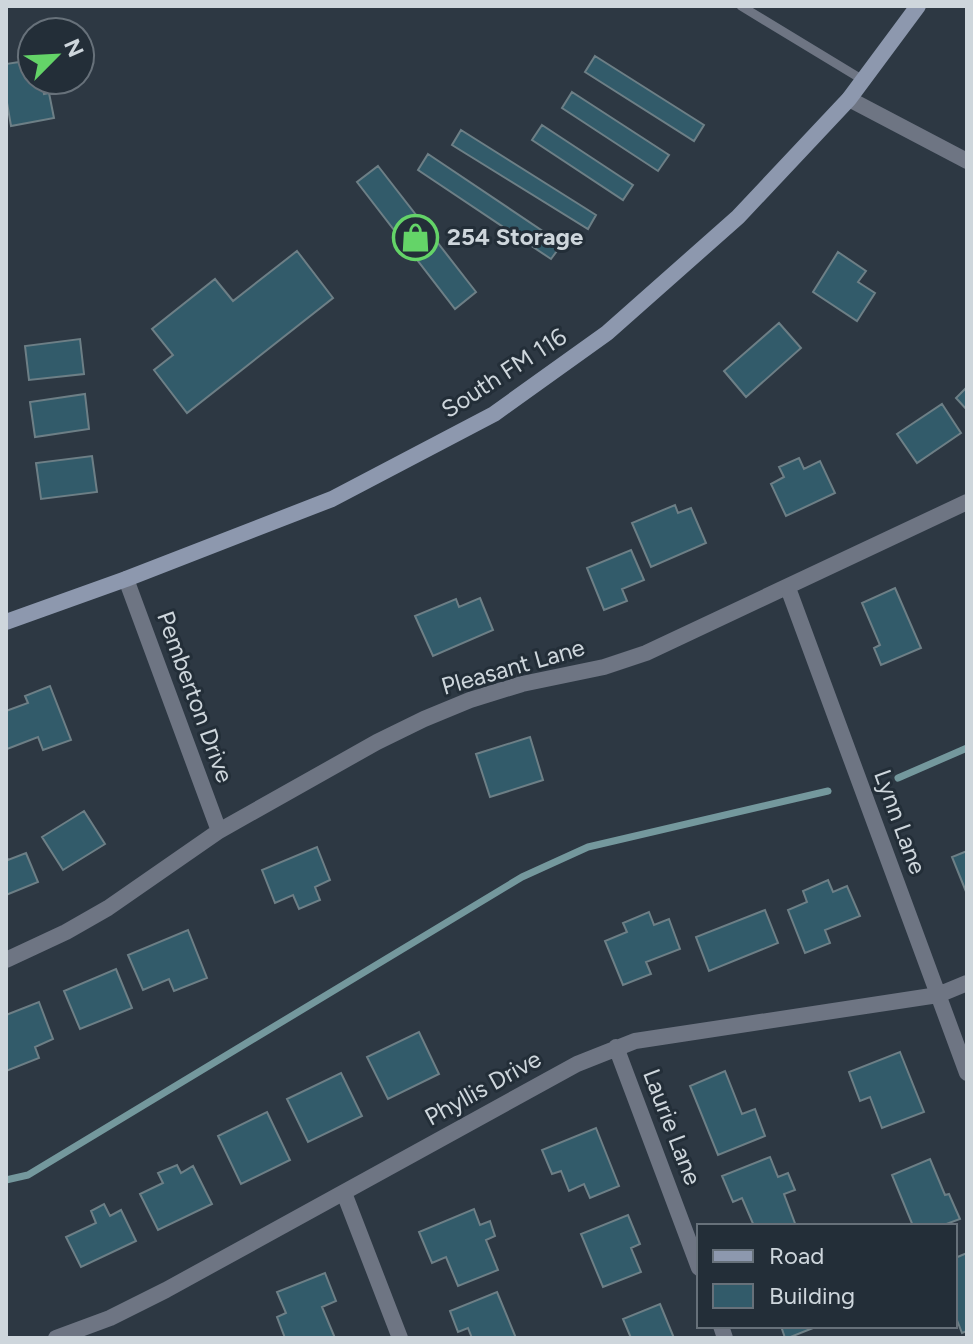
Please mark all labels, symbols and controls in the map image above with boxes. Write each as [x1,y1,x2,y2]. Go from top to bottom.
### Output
north arrow [16,16,96,96]
text: N [58,35,90,61]
shop icon: 254 Storage [392,213,440,261]
place label: 254 Storage [447,222,583,251]
street label: South FM 116 [436,321,572,424]
street label: Pemberton Drive [151,607,240,786]
street label: Pleasant Lane [438,632,588,701]
street label: Lynn Lane [868,766,933,878]
street label: Phyllis Drive [420,1044,546,1131]
street label: Laurie Lane [637,1065,708,1189]
legend [697,1224,957,1328]
text: Road [769,1241,824,1270]
text: Building [769,1281,855,1310]

